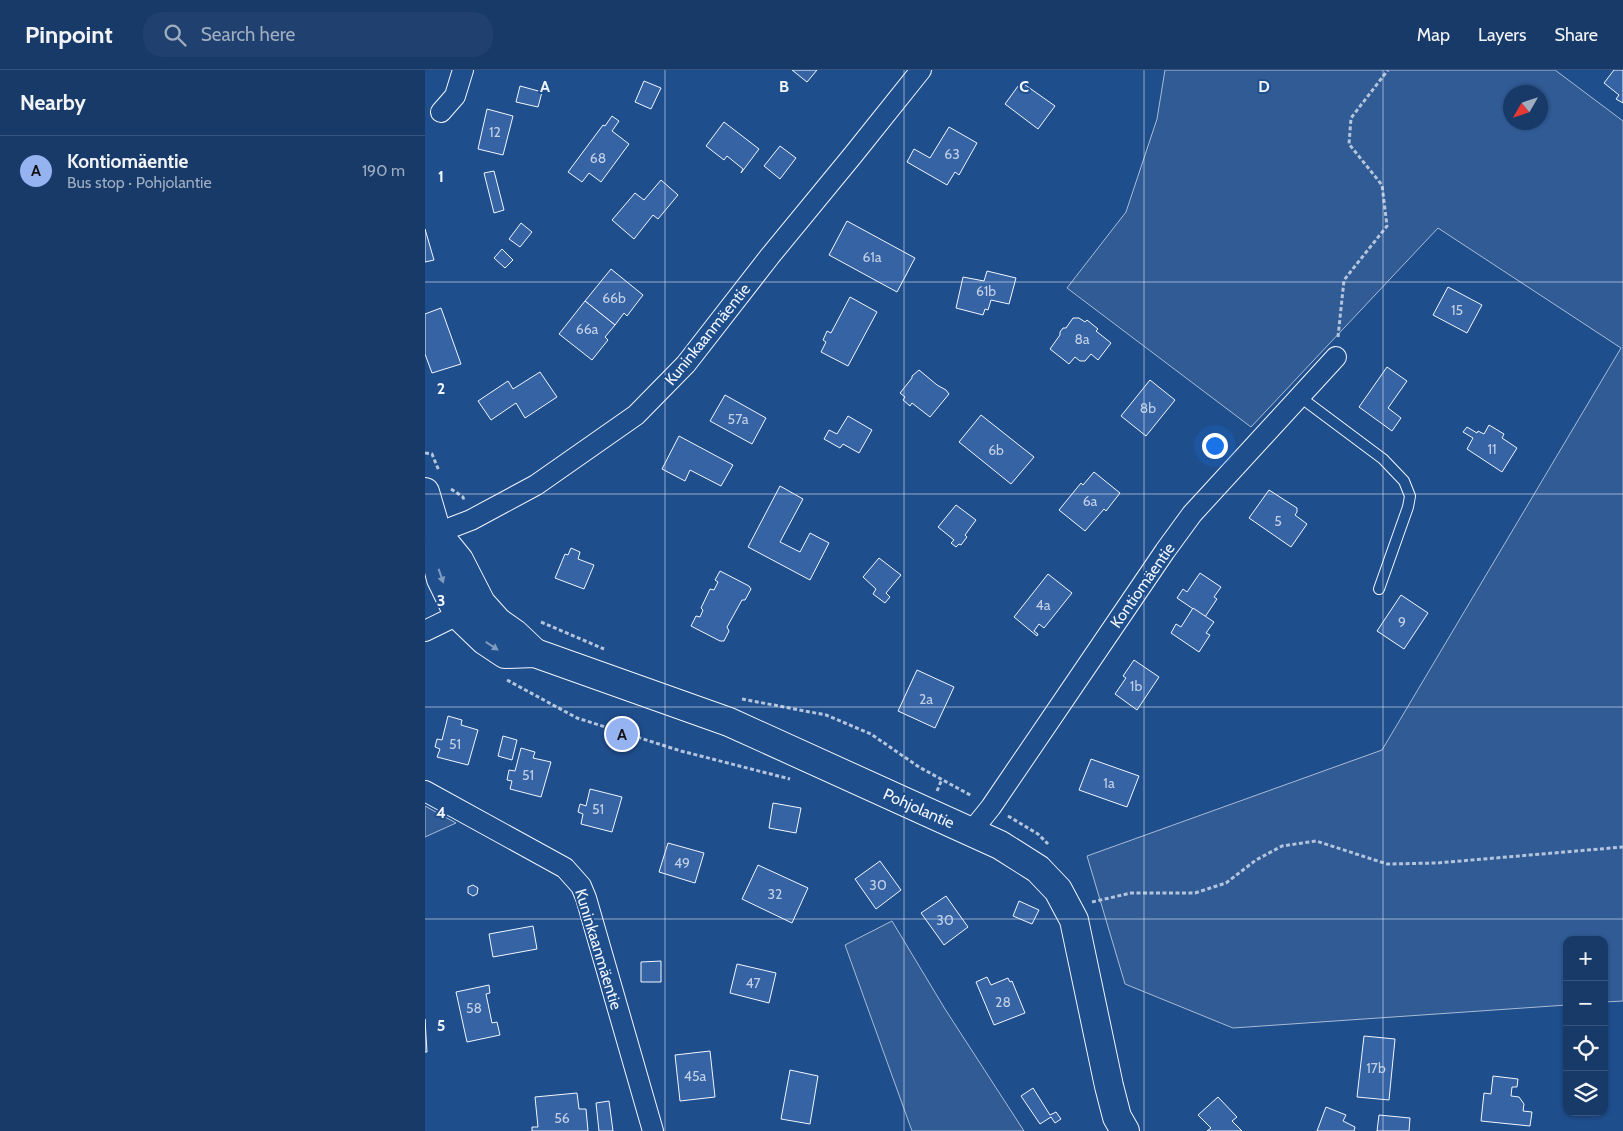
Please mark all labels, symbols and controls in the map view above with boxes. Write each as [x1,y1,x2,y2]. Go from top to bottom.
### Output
search box [143,12,493,57]
text: Pinpoint [25,20,113,49]
icon: search [161,21,189,49]
text: Search here [201,23,295,46]
text: Map [1417,24,1450,46]
text: Layers [1478,24,1527,46]
text: Share [1555,24,1598,46]
text: A [540,77,550,96]
text: B [779,77,789,96]
text: C [1019,77,1029,96]
text: D [1258,77,1270,96]
north arrow [1503,85,1548,130]
text: Nearby [20,90,86,115]
house number: 12 [489,123,501,141]
house number: 63 [944,145,960,163]
house number: 68 [590,149,606,167]
text: Kontiomäentie [67,150,188,173]
text: A [31,161,41,180]
text: 190 m [362,161,405,180]
text: 1 [438,167,444,186]
text: Bus stop · Pohjolantie [67,173,212,192]
house number: 61a [862,248,882,266]
street label: Kuninkaanmäentie [661,280,754,389]
house number: 61b [976,282,996,300]
house number: 66b [602,289,626,307]
house number: 15 [1451,301,1463,319]
house number: 66a [576,320,599,338]
house number: 8a [1074,330,1090,348]
text: 2 [437,379,445,398]
house number: 8b [1140,399,1156,417]
house number: 57a [728,410,749,428]
your location [1202,433,1228,459]
house number: 11 [1487,440,1497,458]
house number: 6b [988,441,1004,459]
house number: 6a [1083,492,1098,510]
house number: 5 [1274,512,1282,530]
street label: Kontiomäentie [1106,539,1179,631]
one-way arrow [437,569,445,584]
text: 3 [437,591,445,610]
house number: 4a [1036,596,1051,614]
house number: 9 [1398,613,1406,631]
one-way arrow [485,641,499,651]
house number: 1b [1130,677,1142,695]
house number: 2a [919,690,933,708]
pin: A [606,715,638,753]
house number: 51 [449,735,461,753]
house number: 51 [522,766,534,784]
house number: 1a [1103,774,1115,792]
street label: Pohjolantie [880,784,957,833]
house number: 51 [592,800,604,818]
text: 4 [436,803,446,822]
house number: 49 [674,854,690,872]
house number: 30 [869,876,887,894]
house number: 32 [768,885,782,903]
street label: Kuninkaanmäentie [571,886,626,1012]
house number: 30 [936,911,954,929]
map controls [1563,936,1608,1116]
button: + [1563,936,1608,981]
house number: 47 [745,974,761,992]
button: − [1563,981,1608,1026]
house number: 28 [995,993,1011,1011]
house number: 58 [466,999,482,1017]
text: 5 [437,1016,445,1035]
button: locate [1563,1026,1608,1071]
house number: 17b [1366,1059,1386,1077]
house number: 45a [684,1067,706,1085]
button: layers [1563,1071,1608,1116]
house number: 56 [554,1109,570,1127]

